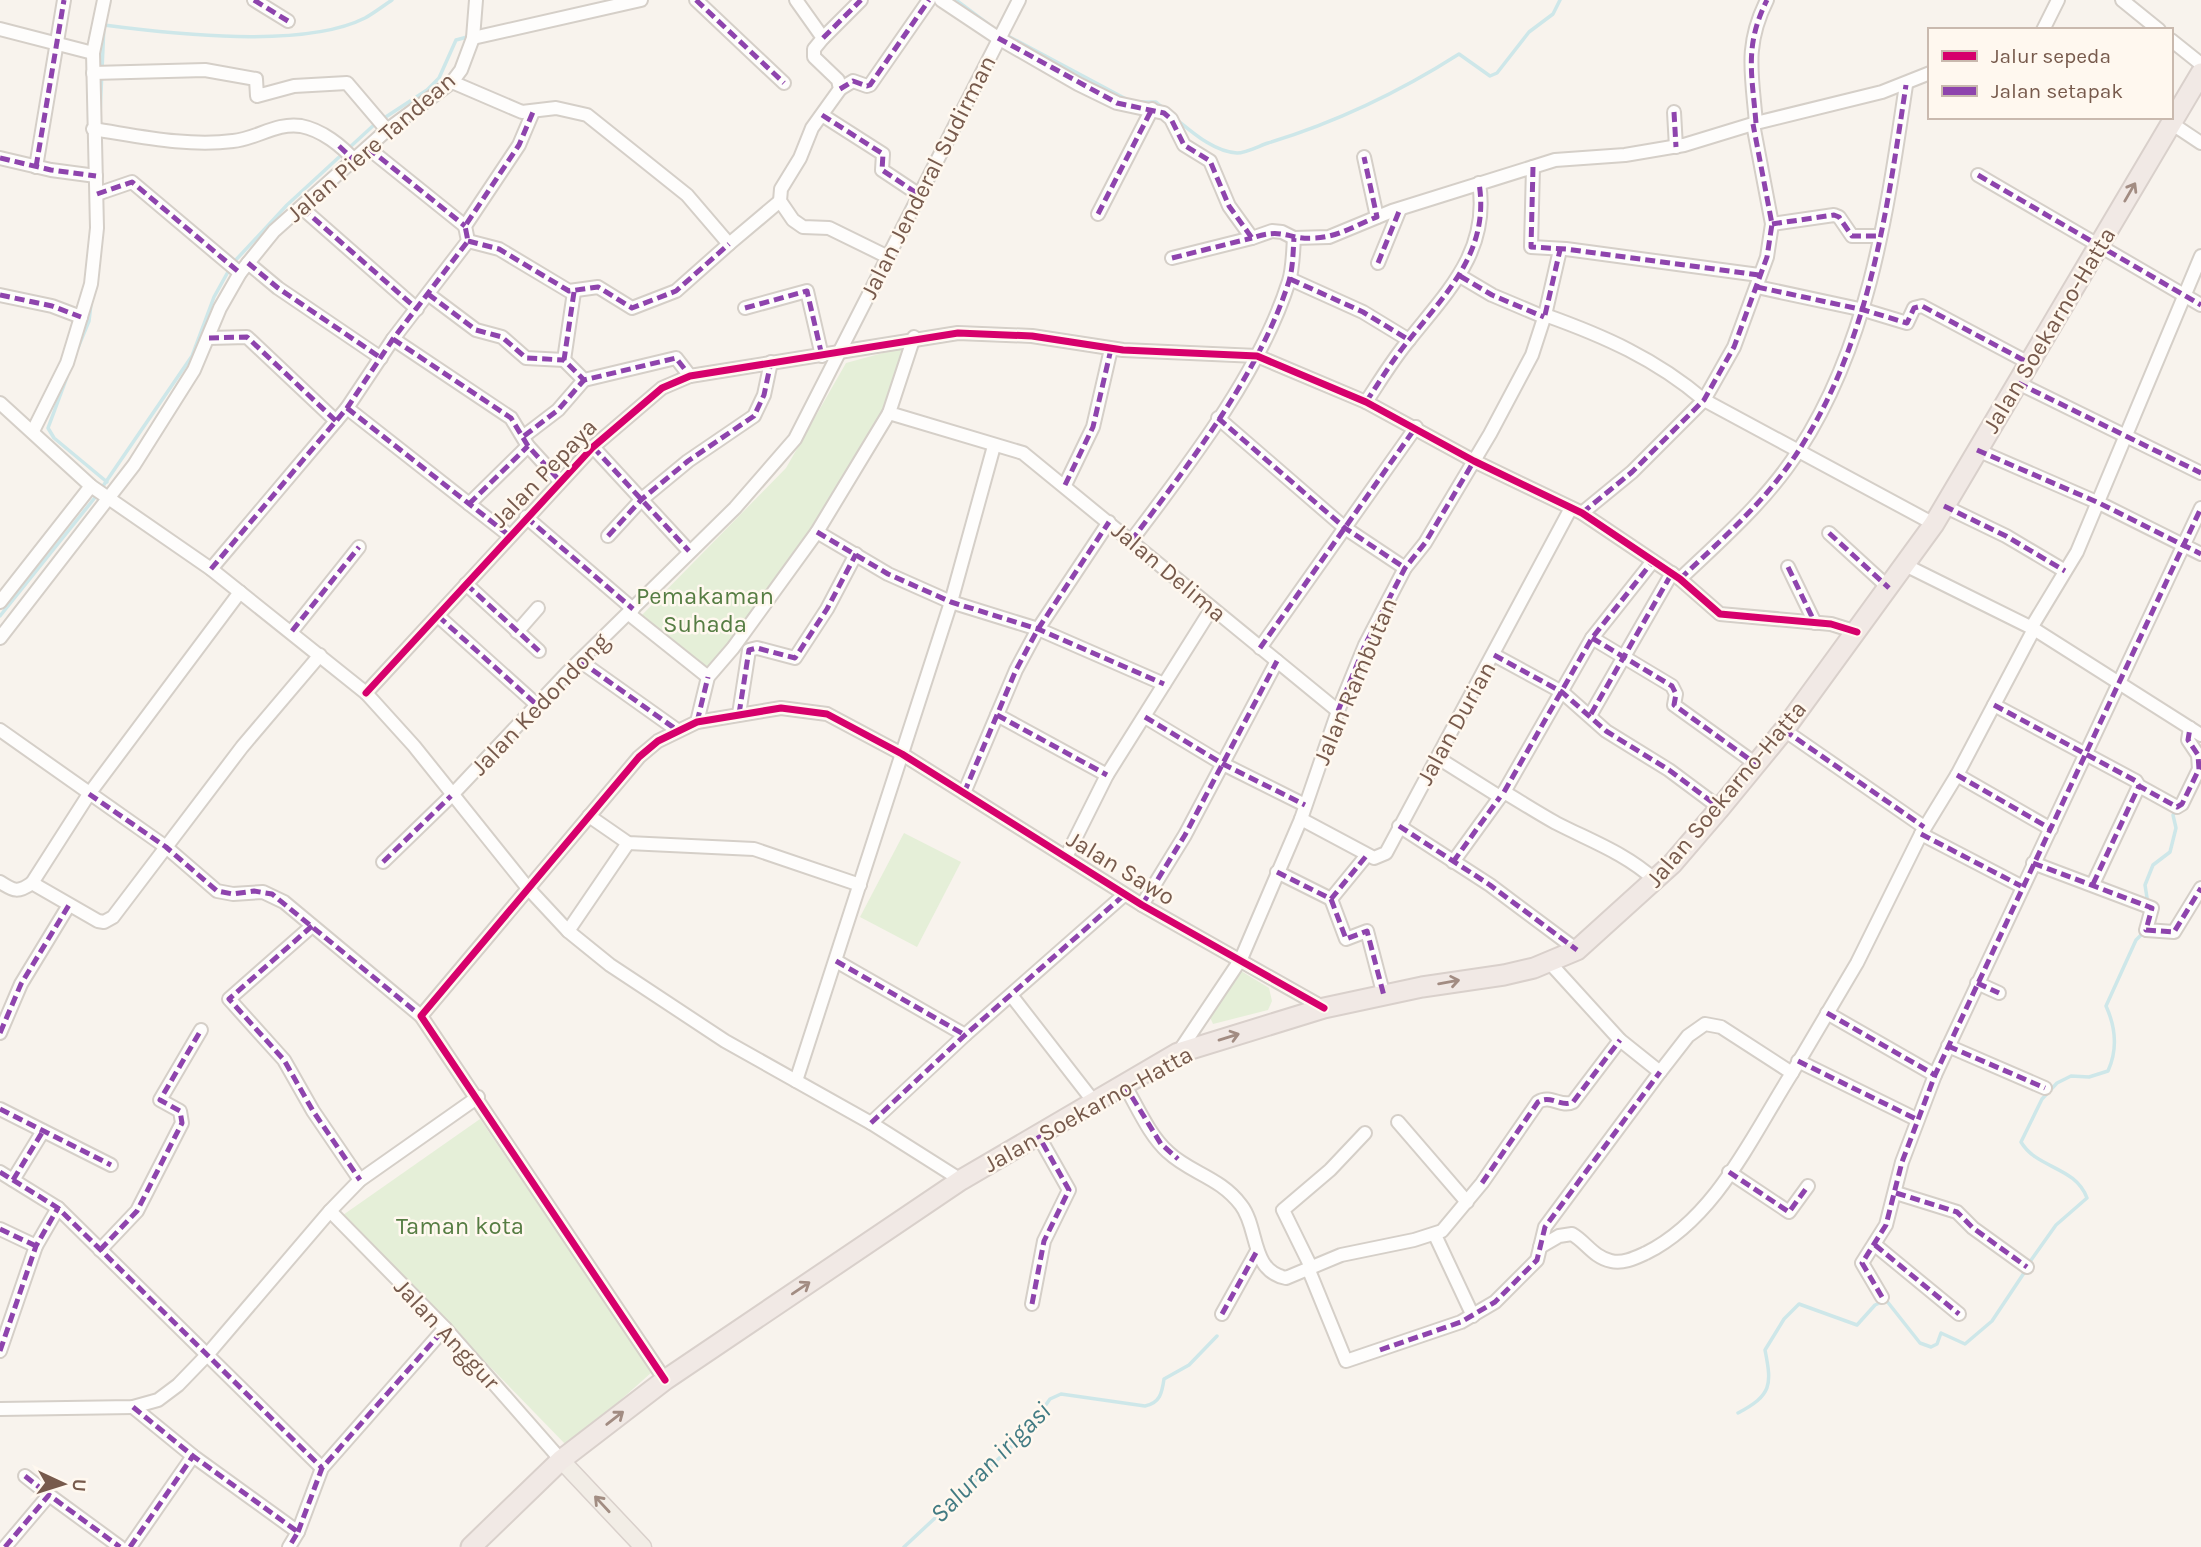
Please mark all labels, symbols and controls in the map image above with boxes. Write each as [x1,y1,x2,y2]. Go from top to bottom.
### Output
legend [1928,28,2173,119]
text: Jalur sepeda [1991,44,2111,68]
street label: Jalan Jenderal Sudirman [854,51,1002,303]
street label: Jalan Piere Tandean [281,66,461,228]
text: Jalan setapak [1991,79,2123,103]
one-way arrow [2124,183,2138,203]
street label: Jalan Soekarno-Hatta [1977,222,2121,438]
street label: Jalan Pepaya [485,413,603,533]
street label: Jalan Delima [1106,516,1232,628]
park label: Pemakaman Suhada [636,582,774,638]
street label: Jalan Rambutan [1307,593,1403,769]
street label: Jalan Kedondong [465,627,615,781]
street label: Jalan Durian [1411,656,1501,790]
street label: Jalan Soekarno-Hatta [1640,695,1812,893]
street label: Jalan Sawo [1062,825,1180,911]
one-way arrow [1437,975,1460,988]
one-way arrow [1217,1030,1239,1043]
street label: Jalan Soekarno-Hatta [979,1040,1197,1178]
park label: Taman kota [396,1212,524,1240]
street label: Jalan Anggur [388,1273,506,1396]
one-way arrow [791,1281,811,1295]
water label: Saluran irigasi [923,1395,1057,1529]
one-way arrow [606,1411,624,1426]
north arrow [28,1449,98,1519]
text: U [68,1478,90,1492]
one-way arrow [594,1496,611,1513]

